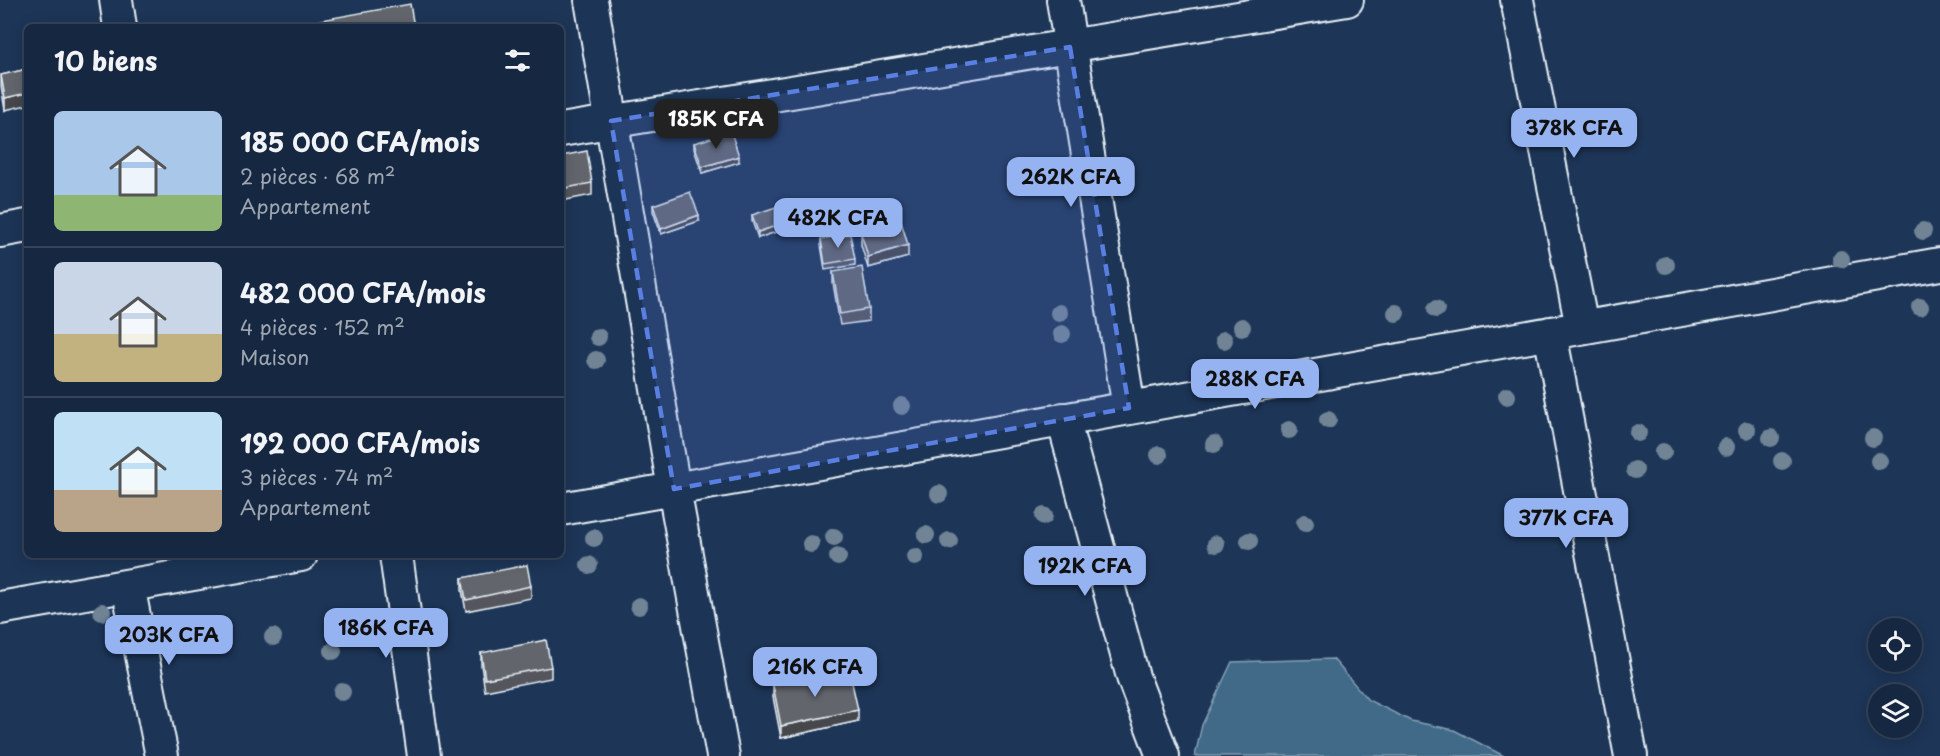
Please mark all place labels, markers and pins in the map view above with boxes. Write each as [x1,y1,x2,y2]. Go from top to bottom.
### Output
pin: 185K CFA [654,99,778,150]
pin: 378K CFA [1512,108,1636,159]
pin: 262K CFA [1009,157,1133,208]
pin: 482K CFA [776,198,900,249]
pin: 288K CFA [1193,359,1317,410]
pin: 377K CFA [1504,498,1628,549]
pin: 192K CFA [1023,546,1147,597]
pin: 186K CFA [324,608,448,659]
pin: 203K CFA [107,615,231,666]
pin: 216K CFA [753,647,877,698]

